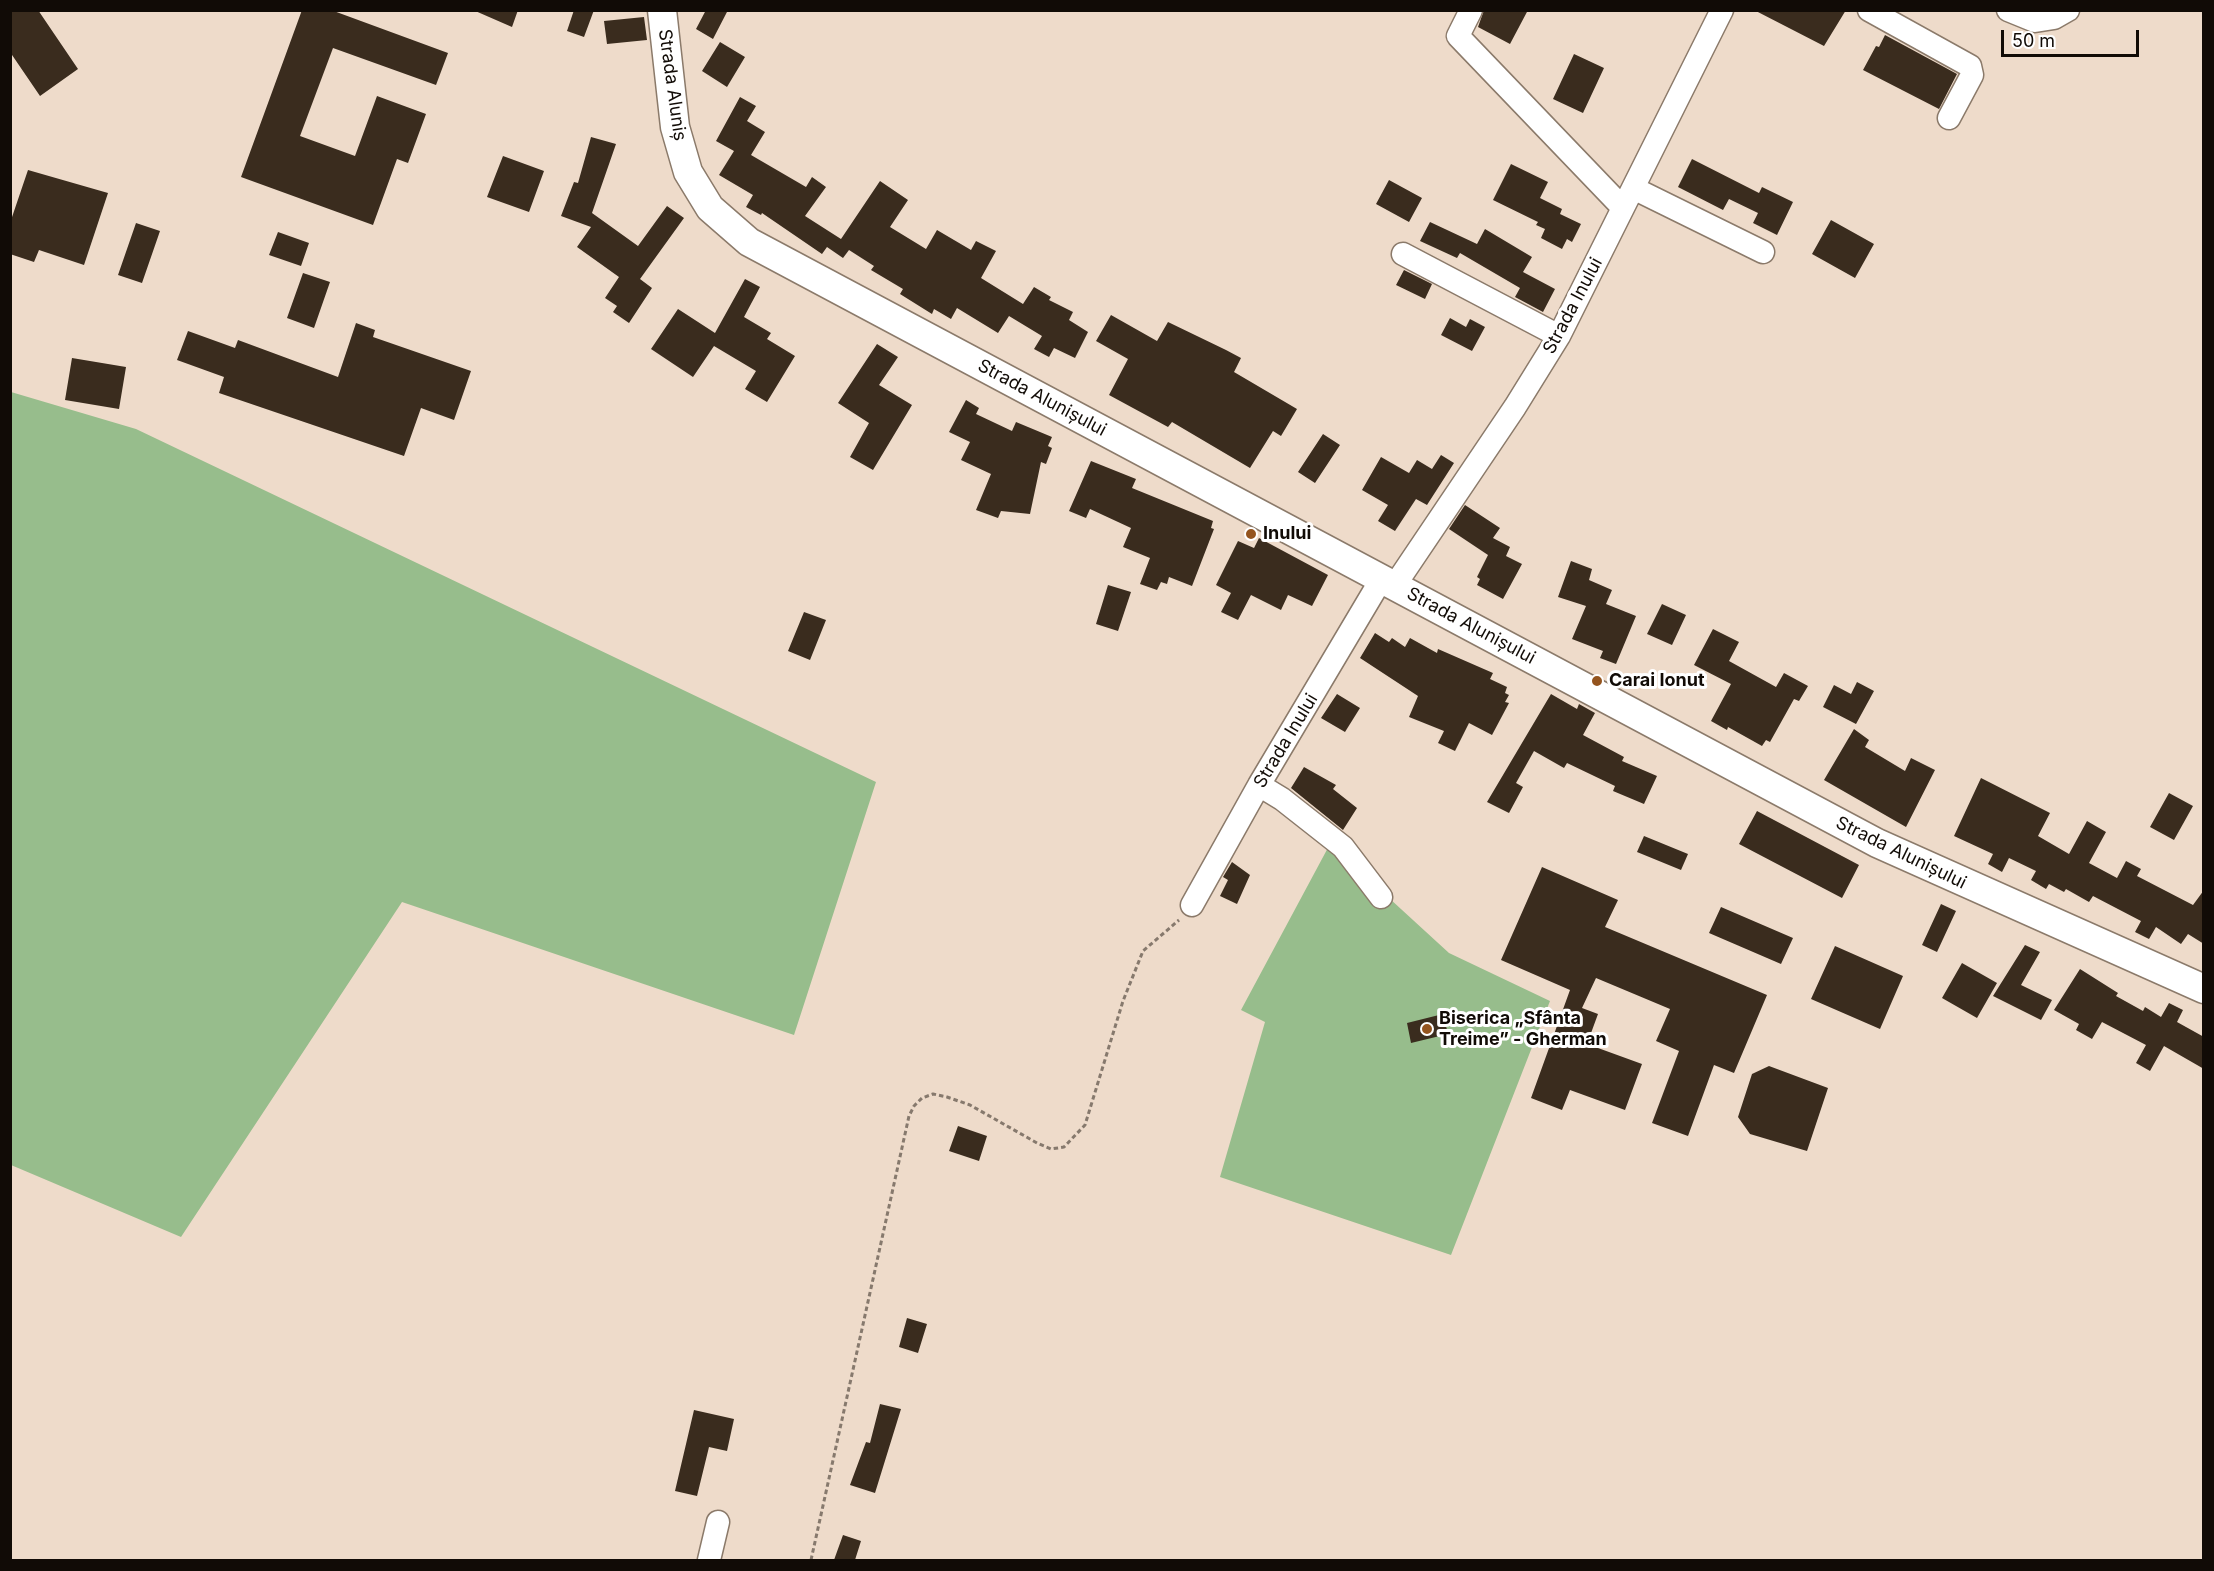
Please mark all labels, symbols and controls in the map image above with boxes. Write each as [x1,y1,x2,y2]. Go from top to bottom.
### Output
scale bar [2004,18,2142,56]
street label: Strada Aluniș [653,28,691,142]
text: 50 m [2012,30,2055,51]
street label: Strada Inului [1539,254,1607,358]
street label: Strada Alunișului [974,355,1110,441]
place label: Inului [1263,523,1311,545]
marker: Inului [1244,527,1258,541]
street label: Strada Alunișului [1403,583,1539,669]
place label: Carai Ionut [1609,670,1705,692]
marker: Carai Ionut [1590,674,1604,688]
street label: Strada Inului [1249,690,1323,792]
street label: Strada Alunișului [1832,812,1970,894]
place label: Biserica „Sfânta Treime” - Gherman [1439,1008,1607,1050]
marker: Biserica „Sfânta Treime” - Gherman [1420,1022,1434,1036]

